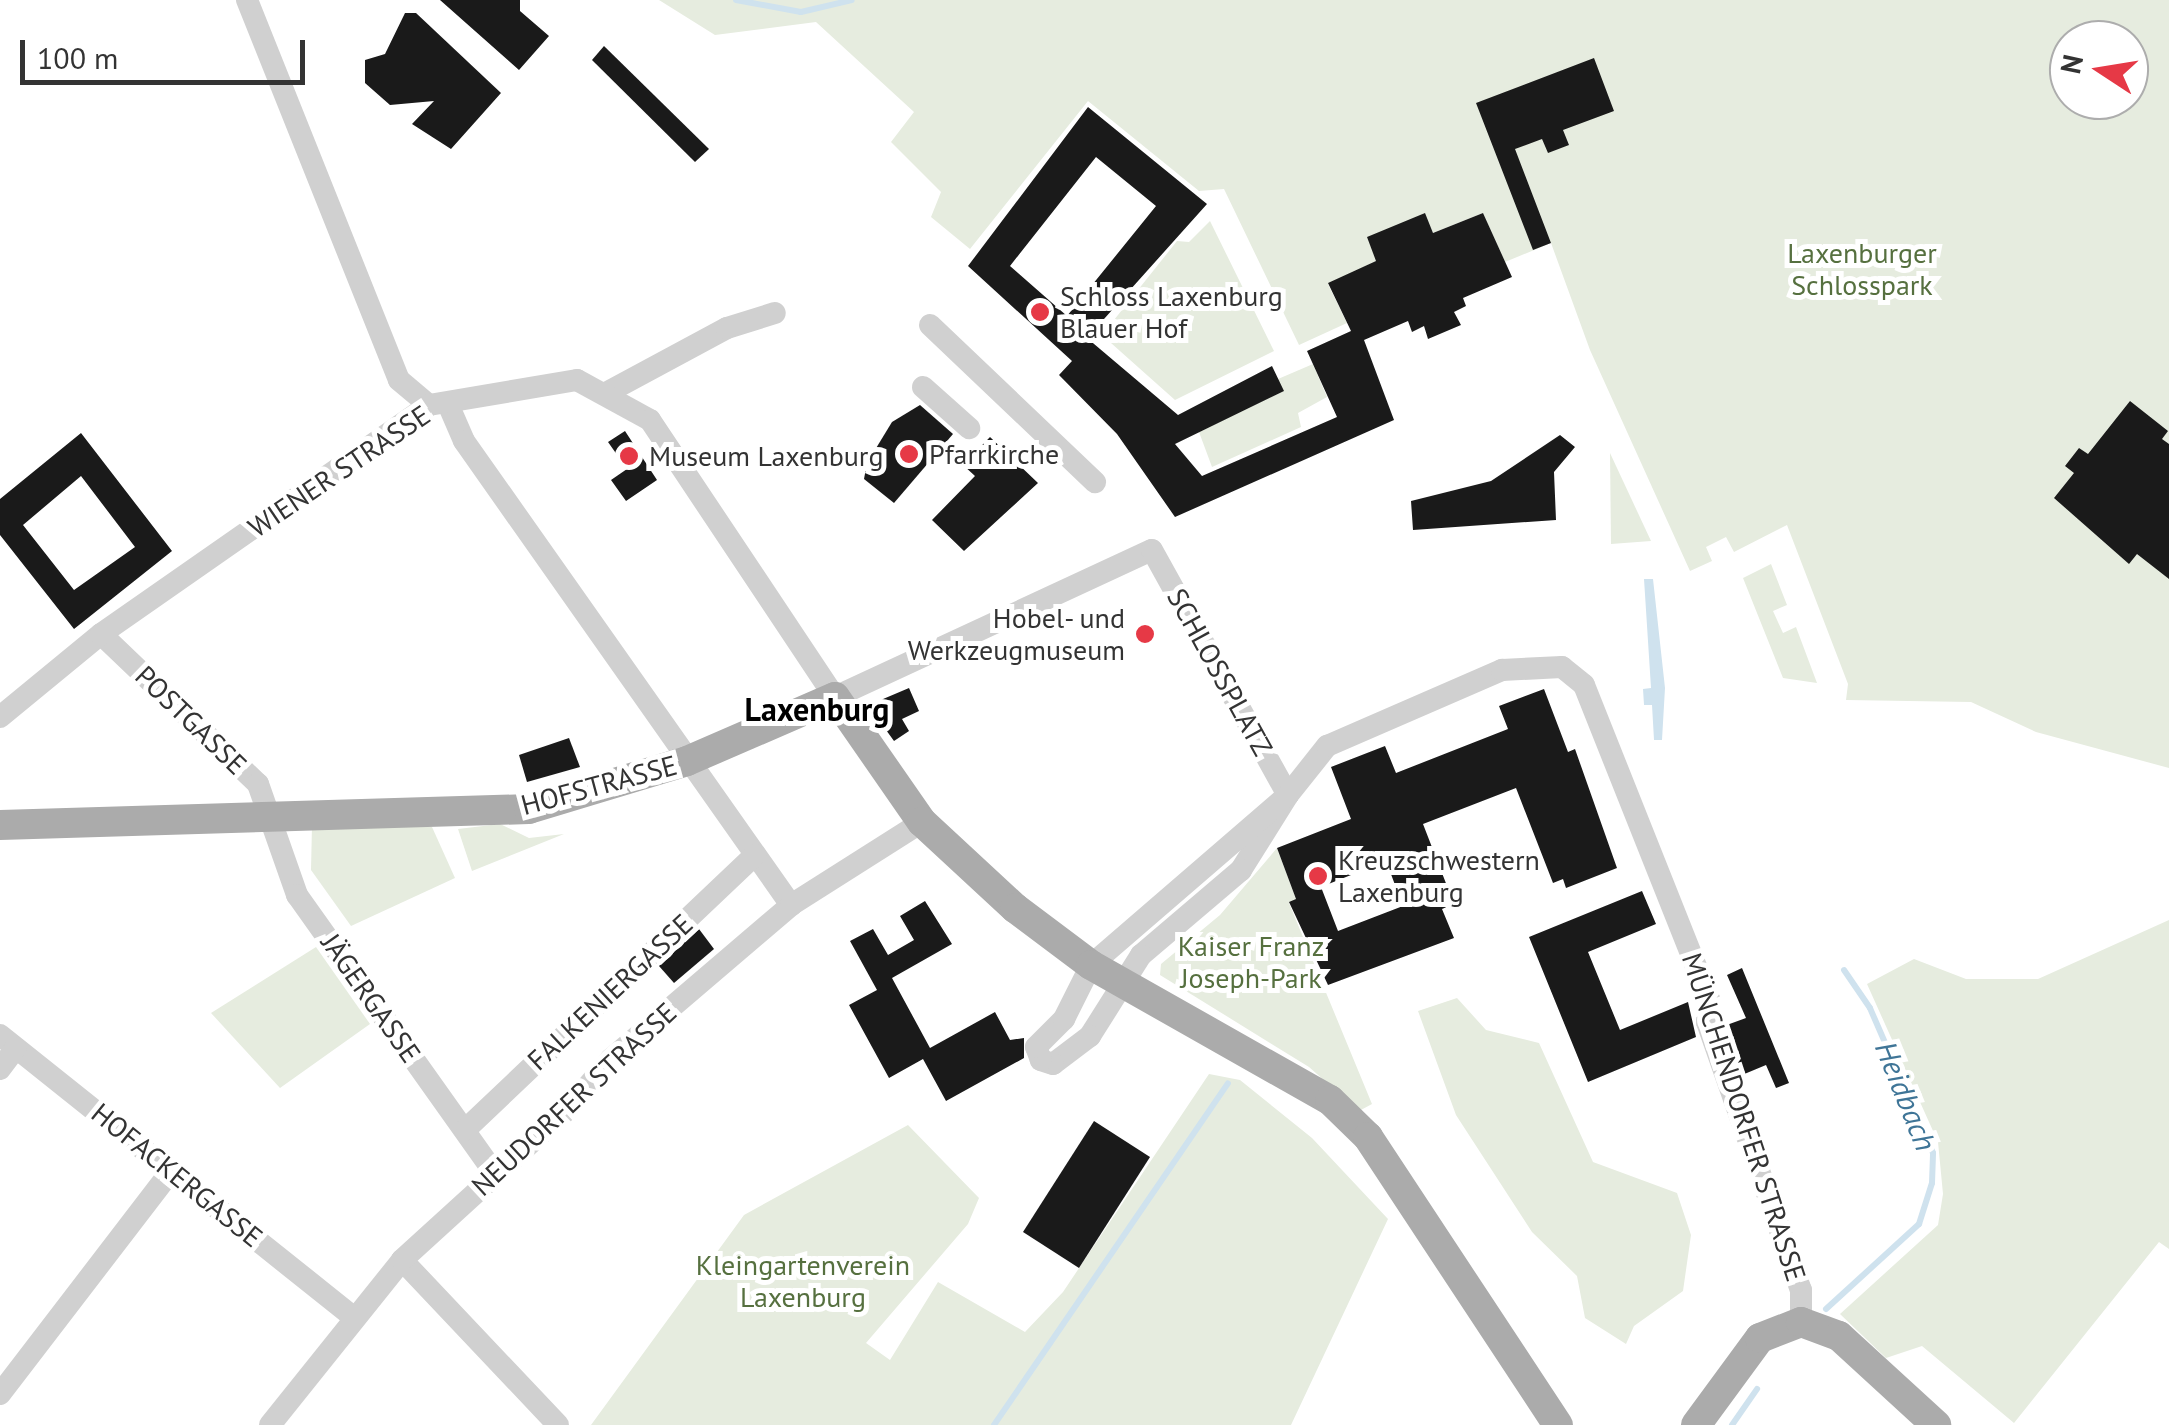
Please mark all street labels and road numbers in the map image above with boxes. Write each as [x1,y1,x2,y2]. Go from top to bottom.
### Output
street label: WIENER STRASSE [242,398,436,544]
street label: SCHLOSSPLATZ [1160,582,1280,762]
street label: POSTGASSE [128,659,254,781]
street label: HOFSTRASSE [517,748,681,822]
street label: FALKENIERGASSE [521,907,699,1077]
street label: JÄGERGASSE [314,927,428,1069]
street label: MÜNCHENDORFER STRASSE [1675,949,1813,1285]
street label: NEUDORFER STRASSE [465,996,683,1202]
street label: HOFACKERGASSE [85,1096,269,1254]

